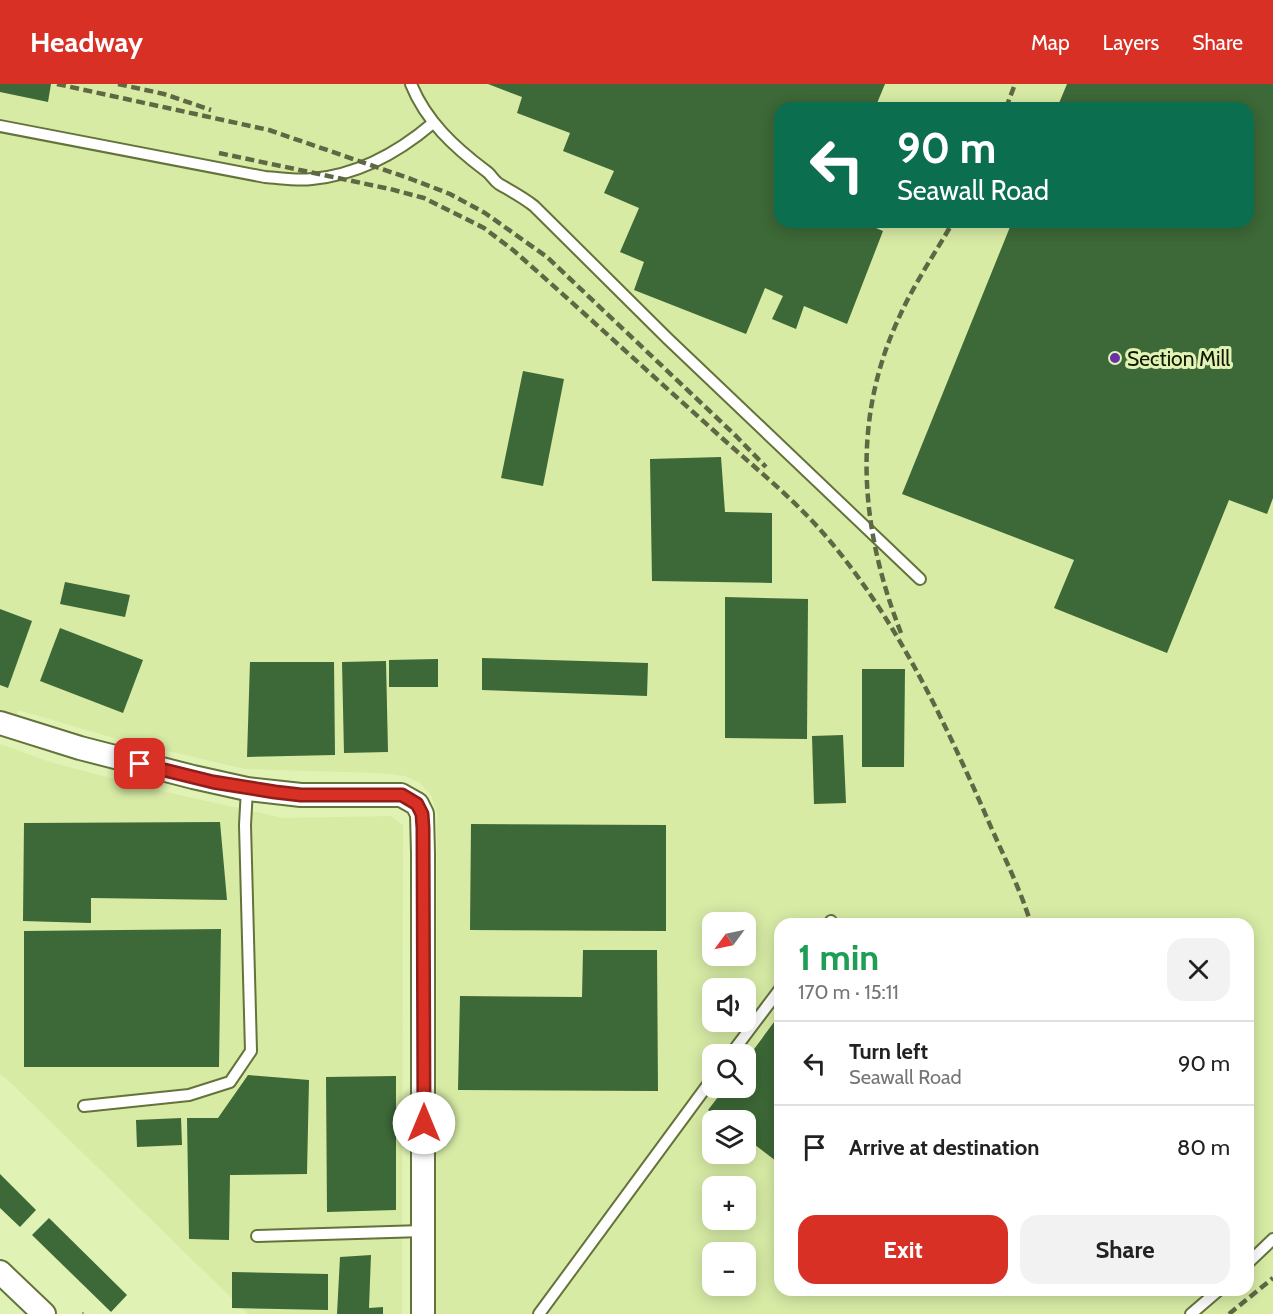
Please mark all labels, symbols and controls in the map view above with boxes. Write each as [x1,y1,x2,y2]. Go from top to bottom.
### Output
text: Headway [30,25,143,59]
text: Map [1031,30,1070,55]
text: Layers [1103,30,1159,55]
text: Share [1192,30,1243,55]
text: 90 m [897,122,996,174]
icon: left [798,126,876,204]
text: Seawall Road [897,174,1049,207]
place label: Section Mill [1127,346,1230,371]
marker: Section Mill [1108,351,1122,365]
pin [114,738,165,789]
icon: arrive [123,747,156,780]
north arrow [702,912,756,966]
map controls [702,912,756,1296]
text: 1 min [798,935,879,979]
button: close [1167,938,1230,1001]
button: sound [702,978,756,1032]
text: 170 m · 15:11 [798,980,899,1004]
text: Turn left [849,1038,928,1065]
button: search [702,1044,756,1098]
icon: left [798,1047,831,1080]
text: 90 m [1178,1050,1230,1077]
text: Seawall Road [849,1065,962,1089]
position arrow [392,1091,456,1155]
button: layers [702,1110,756,1164]
icon: arrive [798,1131,831,1164]
text: Arrive at destination [849,1134,1039,1161]
text: 80 m [1177,1134,1230,1161]
button: + [702,1176,756,1230]
button: Exit [798,1215,1008,1284]
button: Share [1020,1215,1230,1284]
button: − [702,1242,756,1296]

